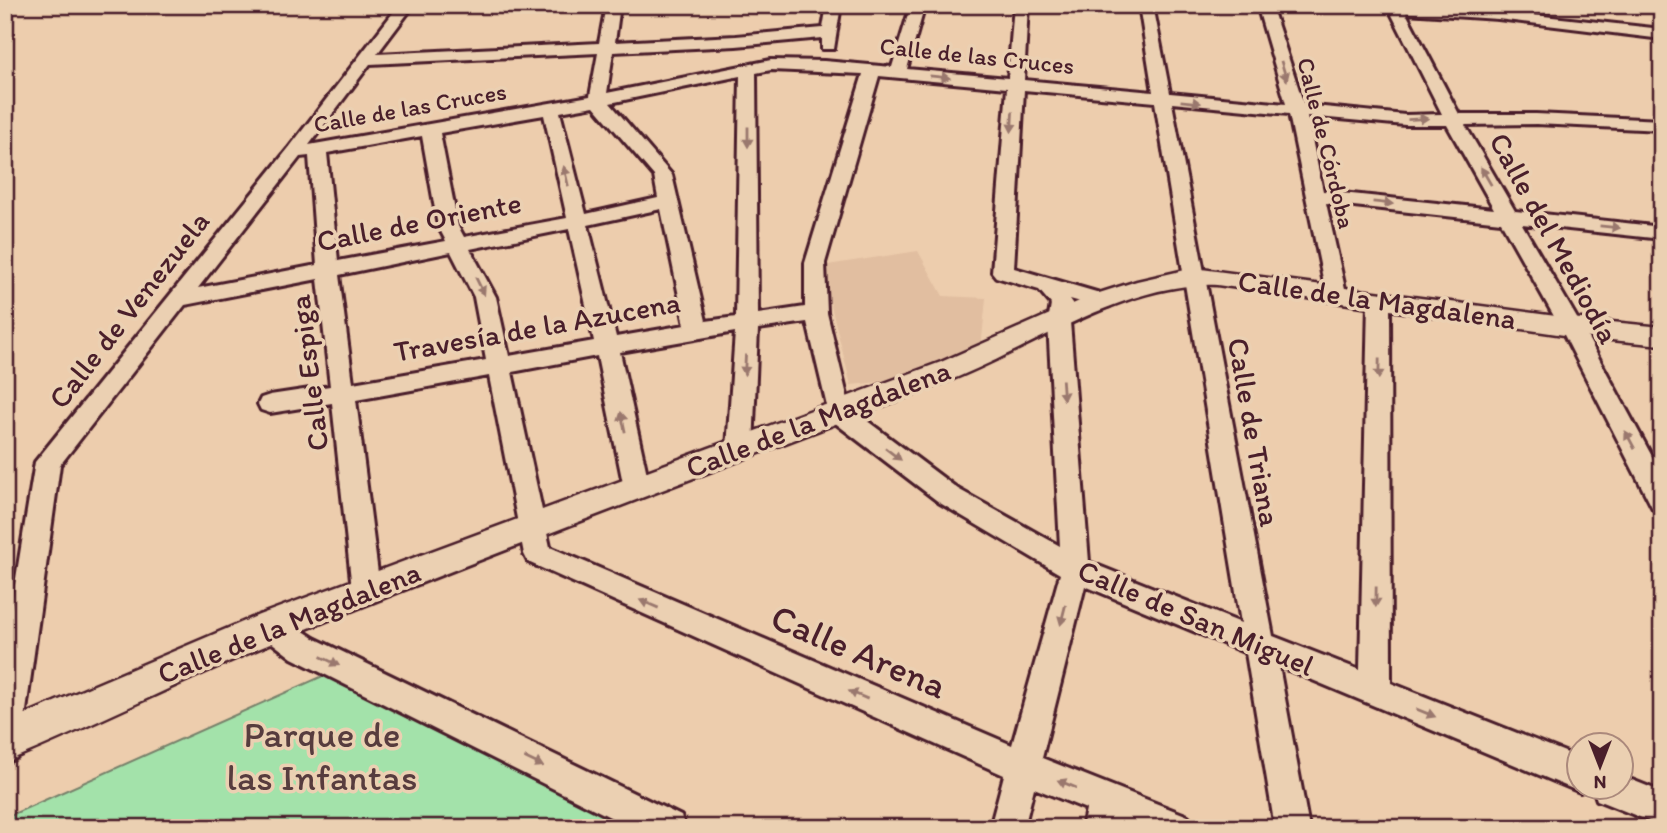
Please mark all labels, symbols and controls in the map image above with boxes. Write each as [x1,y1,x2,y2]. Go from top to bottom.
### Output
street label: Calle de las Cruces [878,31,1076,80]
street label: Calle de Córdoba [1291,54,1362,232]
one-way arrow [1280,60,1290,81]
one-way arrow [929,72,951,83]
street label: Calle de las Cruces [311,76,509,139]
one-way arrow [1180,96,1202,107]
one-way arrow [1006,111,1017,133]
one-way arrow [1407,114,1429,125]
street label: Calle del Mediodía [1481,126,1628,350]
one-way arrow [742,127,754,149]
one-way arrow [560,165,571,187]
one-way arrow [1480,167,1492,186]
street label: Calle de Oriente [313,184,524,259]
one-way arrow [1373,198,1395,209]
street label: Calle de Venezuela [40,203,217,416]
one-way arrow [1599,222,1621,233]
street label: Calle de la Magdalena [1236,262,1519,337]
one-way arrow [474,276,486,296]
street label: Travesía de la Azucena [391,283,683,370]
street label: Calle Espiga [281,292,336,453]
street label: Calle de Triana [1220,335,1289,530]
street label: Calle de la Magdalena [680,351,956,486]
one-way arrow [739,354,750,376]
one-way arrow [1373,359,1384,381]
one-way arrow [1058,379,1069,401]
one-way arrow [617,411,628,433]
one-way arrow [1625,430,1636,450]
one-way arrow [884,446,902,461]
street label: Calle de San Miguel [1072,551,1320,684]
street label: Calle de la Magdalena [152,553,426,692]
one-way arrow [1370,586,1382,608]
street label: Calle Arena [765,594,953,708]
one-way arrow [639,598,659,610]
one-way arrow [1057,605,1068,627]
one-way arrow [320,656,340,667]
one-way arrow [848,689,868,701]
one-way arrow [1416,707,1436,719]
park label: Parque de las Infantas [227,712,417,799]
north arrow [1566,732,1636,802]
one-way arrow [524,756,544,767]
text: N [1594,771,1606,794]
one-way arrow [1057,778,1078,789]

